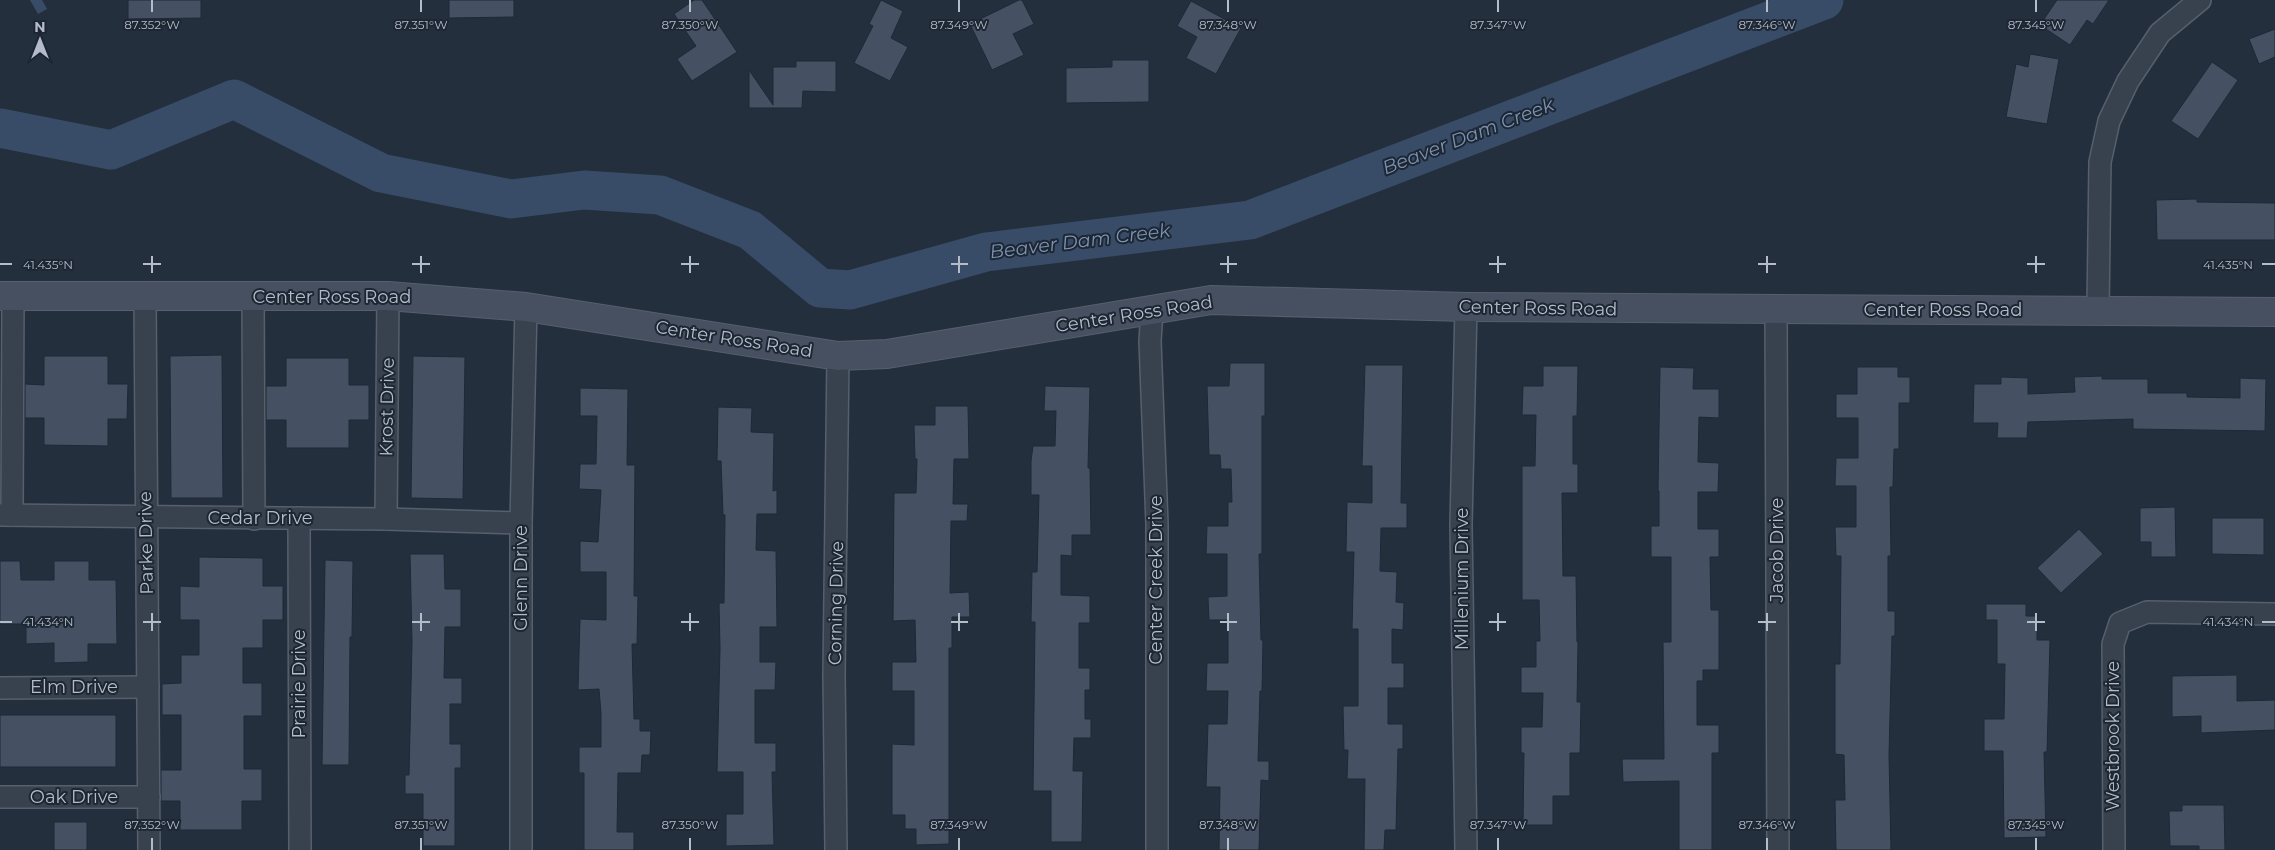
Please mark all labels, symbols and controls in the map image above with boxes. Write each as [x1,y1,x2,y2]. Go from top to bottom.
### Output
north arrow [15,15,65,65]
text: 87.352°W [124,17,180,32]
text: 87.351°W [394,17,448,32]
text: 87.350°W [662,17,718,32]
text: 87.349°W [930,17,988,32]
text: 87.348°W [1199,17,1257,32]
text: 87.347°W [1470,17,1526,32]
text: 87.346°W [1738,17,1796,32]
text: 87.345°W [2008,17,2064,32]
text: N [34,18,46,36]
water label: Beaver Dam Creek [1379,92,1558,179]
water label: Beaver Dam Creek [988,218,1172,263]
text: 41.435°N [23,257,73,272]
text: 41.435°N [2203,257,2253,272]
street label: Center Ross Road [253,286,411,308]
street label: Center Ross Road [1054,291,1214,337]
street label: Center Ross Road [1458,296,1618,320]
street label: Center Ross Road [1864,299,2022,321]
street label: Center Ross Road [654,316,814,362]
street label: Krost Drive [375,357,399,457]
street label: Parke Drive [134,491,158,595]
street label: Center Creek Drive [1145,495,1167,665]
street label: Jacob Drive [1766,497,1788,603]
street label: Cedar Drive [207,507,313,529]
street label: Millenium Drive [1451,508,1473,650]
street label: Glenn Drive [510,525,532,631]
street label: Corning Drive [824,541,848,665]
text: 41.434°N [22,614,74,629]
text: 41.434°N [2202,614,2254,629]
street label: Prairie Drive [288,629,310,739]
street label: Westbrook Drive [2102,661,2124,811]
street label: Elm Drive [30,676,118,698]
street label: Oak Drive [30,786,118,808]
text: 87.352°W [124,817,180,832]
text: 87.351°W [394,817,448,832]
text: 87.350°W [662,817,718,832]
text: 87.349°W [930,817,988,832]
text: 87.348°W [1199,817,1257,832]
text: 87.347°W [1470,817,1526,832]
text: 87.346°W [1738,817,1796,832]
text: 87.345°W [2008,817,2064,832]

